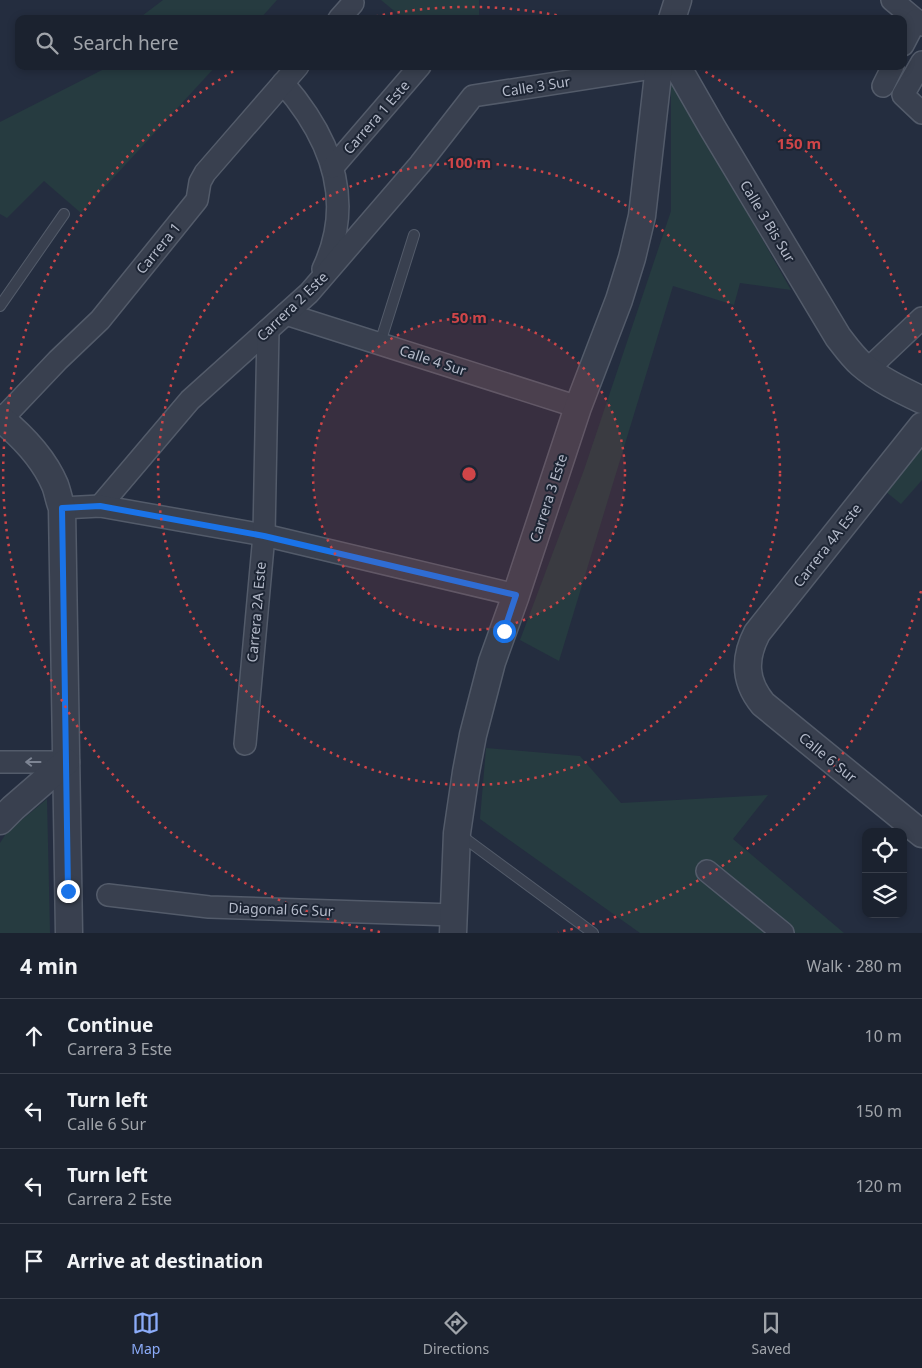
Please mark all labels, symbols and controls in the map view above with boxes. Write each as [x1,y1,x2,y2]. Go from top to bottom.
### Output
search box [15,15,907,70]
icon: search [33,29,61,57]
text: Search here [73,30,179,56]
street label: Calle 3 Sur [500,71,572,101]
street label: Carrera 1 Este [339,76,413,158]
text: 150 m [777,133,821,153]
text: 100 m [447,152,491,172]
street label: Calle 3 Bis Sur [736,177,800,266]
street label: Carrera 1 [131,218,185,278]
street label: Carrera 2 Este [252,267,332,345]
text: 50 m [451,307,487,327]
street label: Calle 4 Sur [397,340,469,380]
street label: Carrera 3 Este [525,451,571,545]
centre of rings [460,465,478,483]
street label: Carrera 4A Este [788,499,866,591]
street label: Carrera 2A Este [242,561,270,663]
route start [493,620,516,643]
street label: Calle 6 Sur [795,728,861,786]
one-way arrow [25,757,42,767]
map controls [862,828,907,918]
button: locate [862,828,907,873]
button: layers [862,873,907,918]
route end [57,880,80,903]
street label: Diagonal 6C Sur [228,898,334,920]
text: 4 min [20,952,78,980]
text: Walk · 280 m [807,955,902,977]
text: Continue [67,1012,153,1038]
icon: ahead [20,1022,48,1050]
text: 10 m [865,1025,902,1047]
text: Carrera 3 Este [67,1038,172,1060]
text: Turn left [67,1087,148,1113]
icon: left [20,1097,48,1125]
text: 150 m [855,1100,902,1122]
text: Calle 6 Sur [67,1113,146,1135]
text: Turn left [67,1162,148,1188]
icon: left [20,1172,48,1200]
text: 120 m [855,1175,902,1197]
text: Carrera 2 Este [67,1188,172,1210]
icon: arrive [20,1247,48,1275]
text: Arrive at destination [67,1248,263,1274]
tab: Map [131,1309,160,1358]
tab: Directions [423,1309,489,1358]
tab: Saved [752,1309,791,1358]

